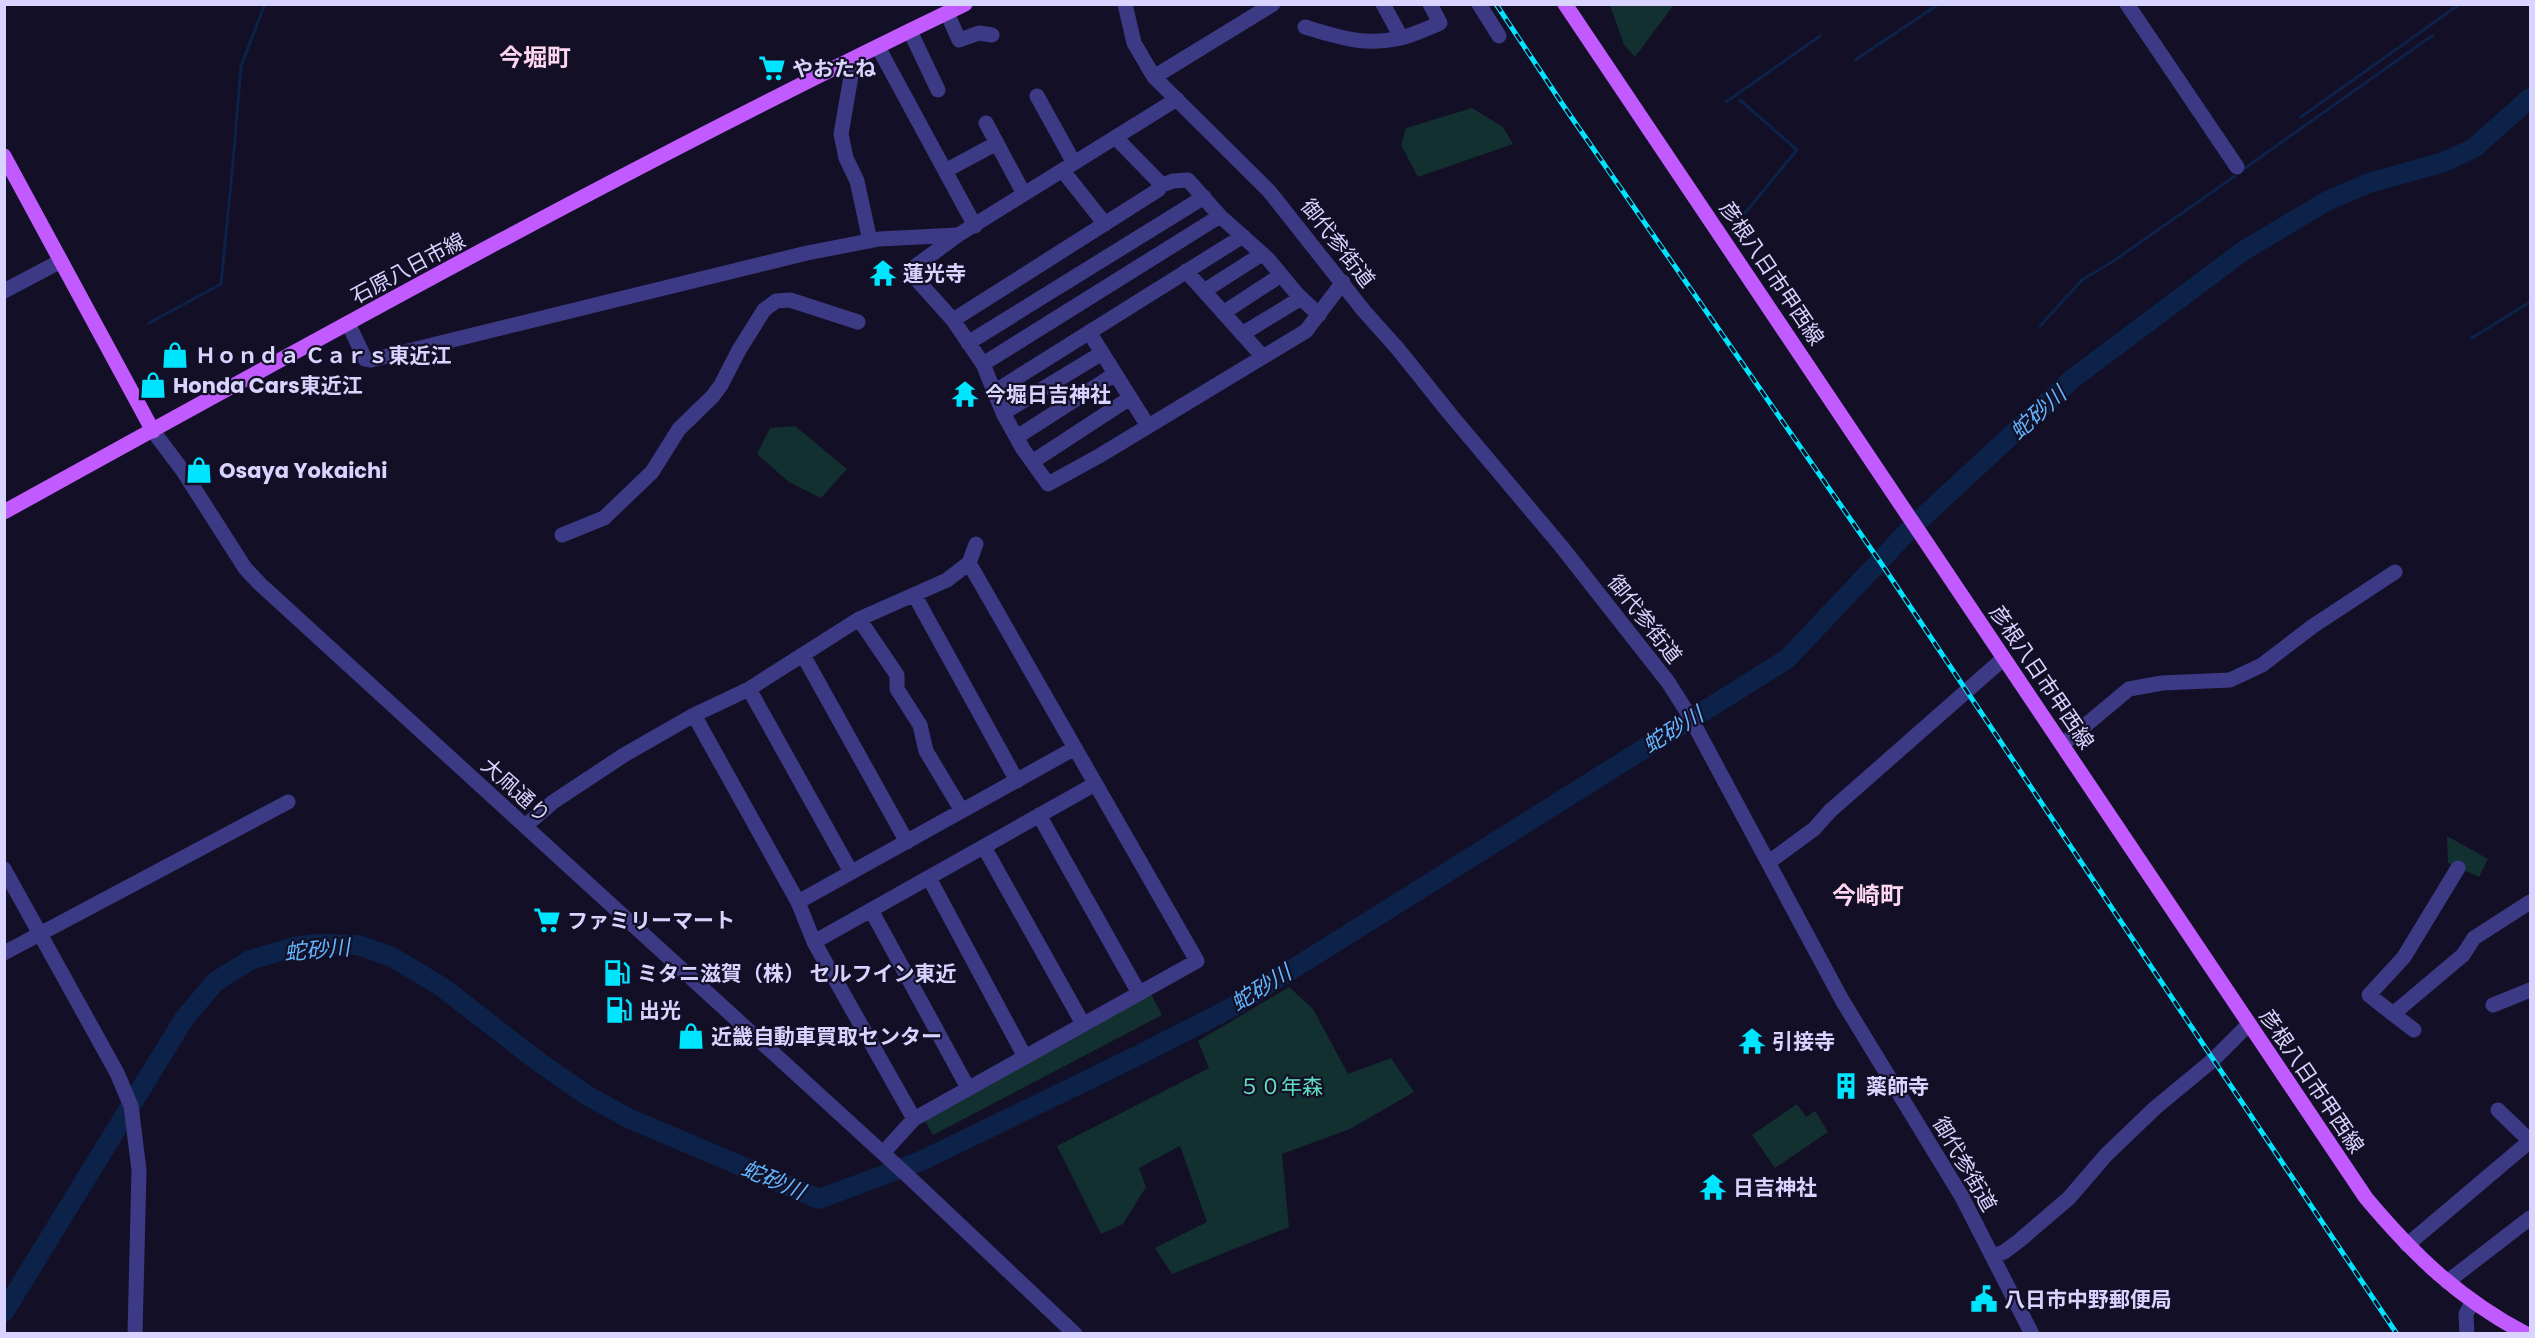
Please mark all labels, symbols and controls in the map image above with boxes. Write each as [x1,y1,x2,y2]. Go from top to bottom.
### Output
district label: 今堀町 [499,41,571,74]
supermarket icon: やおたね [757,53,787,83]
place label: やおたね [792,54,876,83]
street label: 御代参街道 [1294,193,1382,293]
street label: 彦根八日市甲西線 [1713,195,1831,351]
street label: 石原八日市線 [346,226,470,310]
temple icon: 蓮光寺 [868,258,898,288]
place label: 蓮光寺 [903,259,966,288]
shop icon: Ｈｏｎｄａ Ｃａｒｓ東近江 [160,340,190,370]
place label: Ｈｏｎｄａ Ｃａｒｓ東近江 [195,341,451,370]
shop icon: Honda Cars東近江 [138,370,168,400]
place label: Honda Cars東近江 [173,371,363,400]
water label: 蛇砂川 [2003,378,2074,447]
temple icon: 今堀日吉神社 [950,379,980,409]
place label: 今堀日吉神社 [985,380,1111,409]
shop icon: Osaya Yokaichi [184,455,214,485]
place label: Osaya Yokaichi [219,456,387,485]
street label: 御代参街道 [1601,569,1689,669]
street label: 彦根八日市甲西線 [1983,599,2101,755]
water label: 蛇砂川 [1637,698,1711,761]
street label: 大凧通り [475,751,557,829]
district label: 今崎町 [1832,879,1904,912]
supermarket icon: ファミリーマート [532,905,562,935]
place label: ファミリーマート [567,906,735,935]
water label: 蛇砂川 [283,932,353,968]
water label: 蛇砂川 [1225,956,1299,1019]
fuel station icon: ミタニ滋賀（株） セルフイン東近 [602,958,632,988]
place label: ミタニ滋賀（株） セルフイン東近 [637,959,956,988]
fuel station icon: 出光 [604,995,634,1025]
place label: 出光 [639,996,681,1025]
street label: 彦根八日市甲西線 [2253,1003,2371,1159]
shop icon: 近畿自動車買取センター [676,1021,706,1051]
place label: 近畿自動車買取センター [711,1022,942,1051]
temple icon: 引接寺 [1737,1026,1767,1056]
place label: 引接寺 [1772,1027,1835,1056]
building icon: 薬師寺 [1831,1071,1861,1101]
park label: ５０年森 [1239,1072,1323,1101]
place label: 薬師寺 [1866,1072,1929,1101]
street label: 御代参街道 [1926,1111,2004,1217]
water label: 蛇砂川 [737,1153,811,1208]
temple icon: 日吉神社 [1698,1172,1728,1202]
place label: 日吉神社 [1733,1173,1817,1202]
public building icon: 八日市中野郵便局 [1969,1284,1999,1314]
place label: 八日市中野郵便局 [2004,1285,2172,1314]

